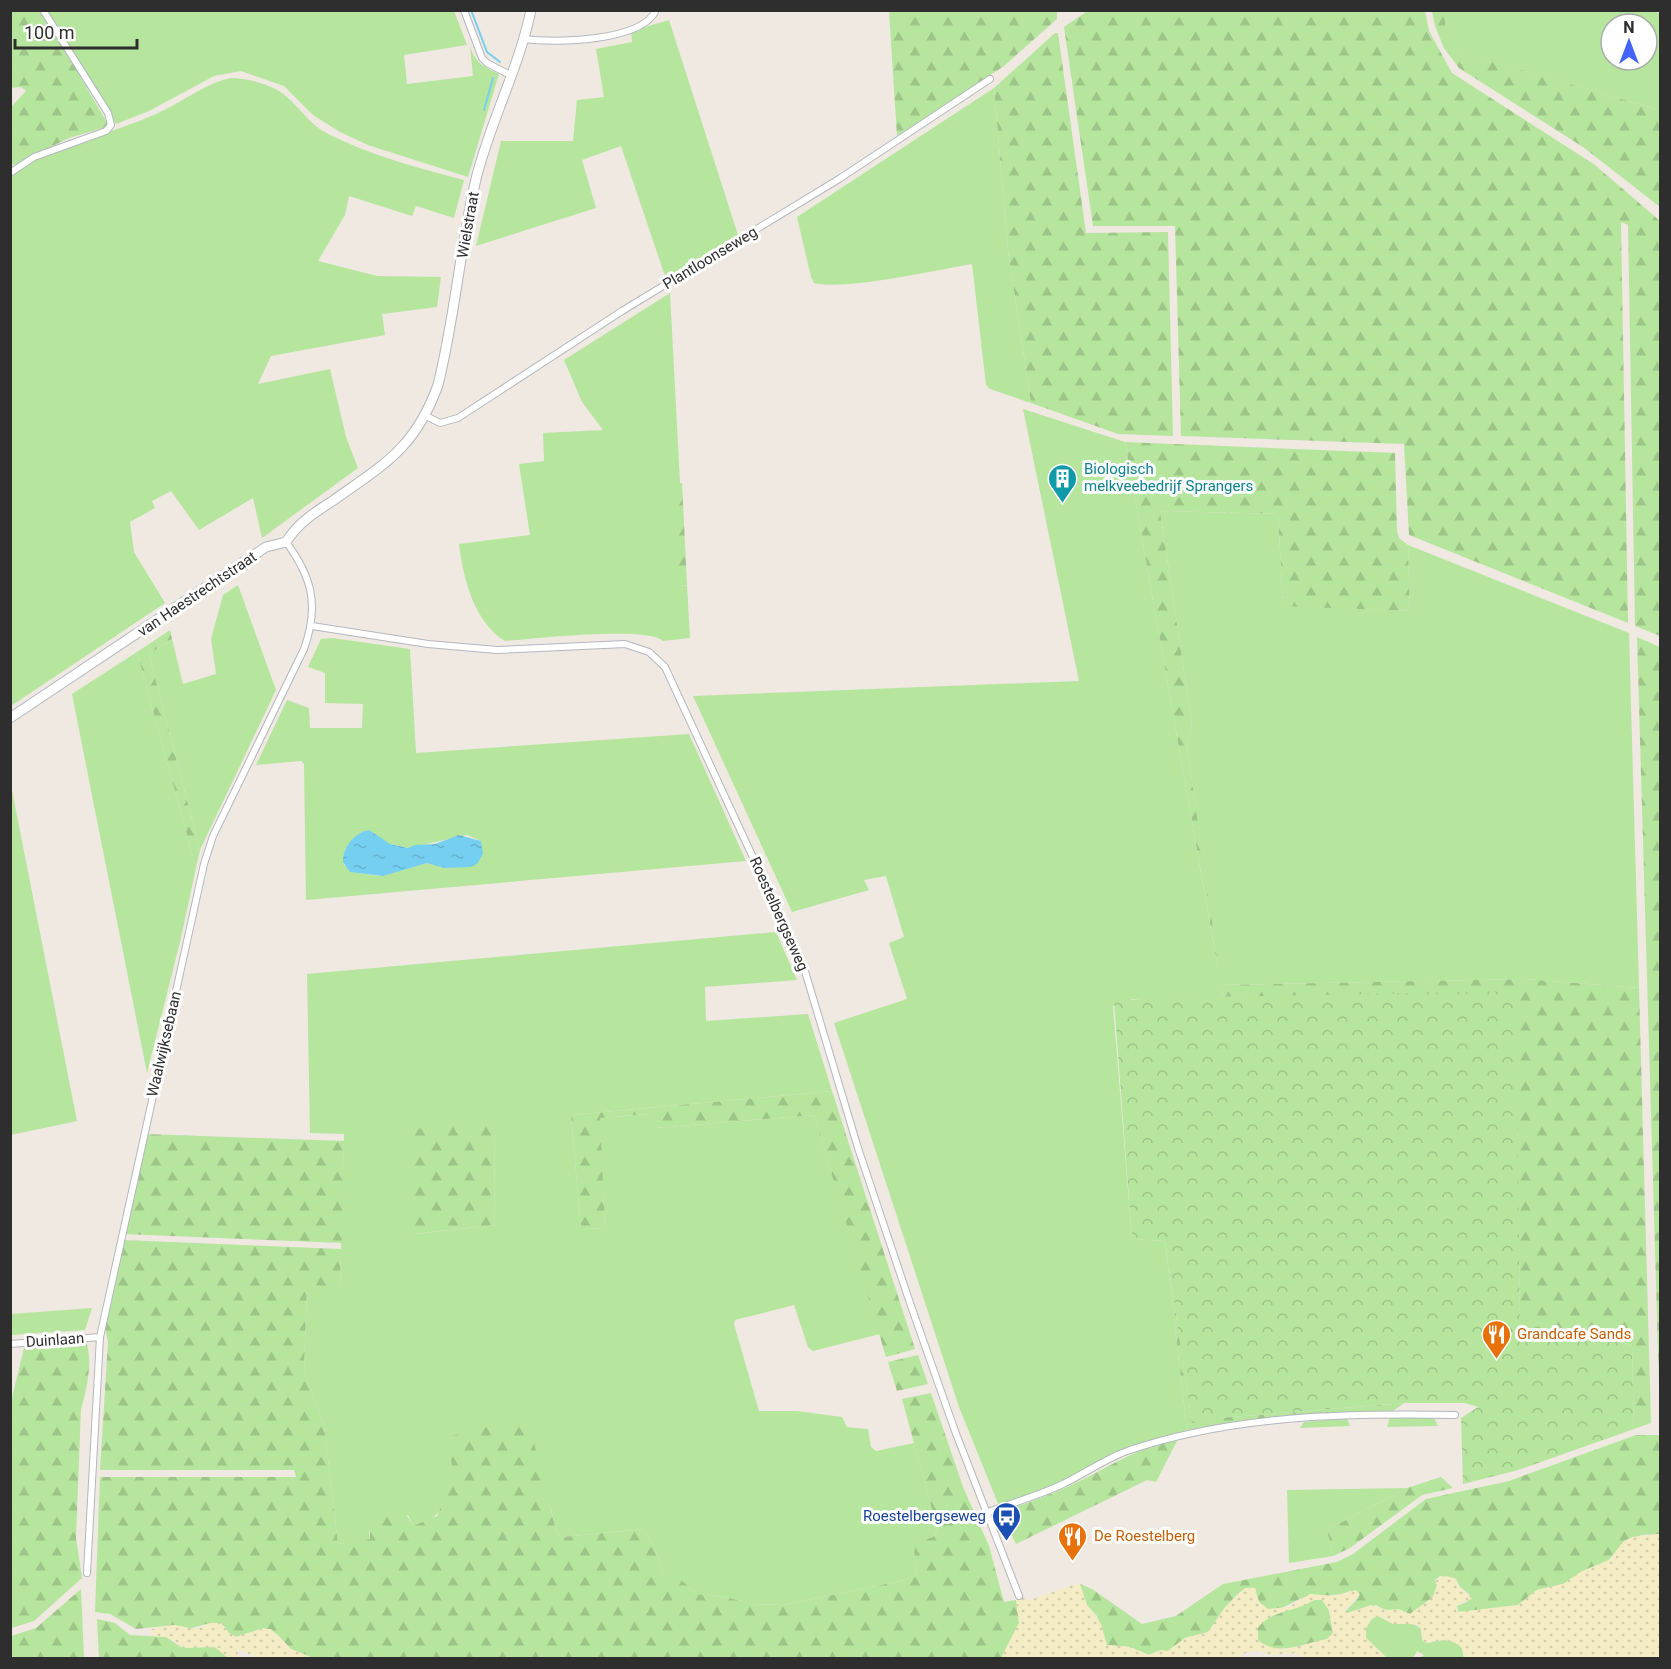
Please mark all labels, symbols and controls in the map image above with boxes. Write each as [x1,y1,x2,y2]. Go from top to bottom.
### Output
scale bar [15,12,136,50]
north arrow [1599,12,1659,72]
text: N [1623,18,1635,37]
text: 100 m [24,22,75,43]
street label: Wielstraat [453,190,483,260]
street label: Plantloonseweg [660,223,760,293]
place label: Biologisch melkveebedrijf Sprangers [1084,460,1253,495]
building icon: Biologisch melkveebedrijf Sprangers [1047,462,1079,504]
street label: van Haestrechtstraat [134,548,260,640]
street label: Roestelbergseweg [746,854,812,974]
street label: Waalwijksebaan [143,989,185,1099]
restaurant icon: Grandcafe Sands [1480,1318,1512,1360]
place label: Grandcafe Sands [1517,1325,1631,1343]
street label: Duinlaan [25,1329,85,1351]
bus stop icon: Roestelbergseweg [991,1500,1023,1542]
place label: Roestelbergseweg [863,1507,986,1525]
restaurant icon: De Roestelberg [1057,1520,1089,1562]
place label: De Roestelberg [1094,1527,1195,1545]

